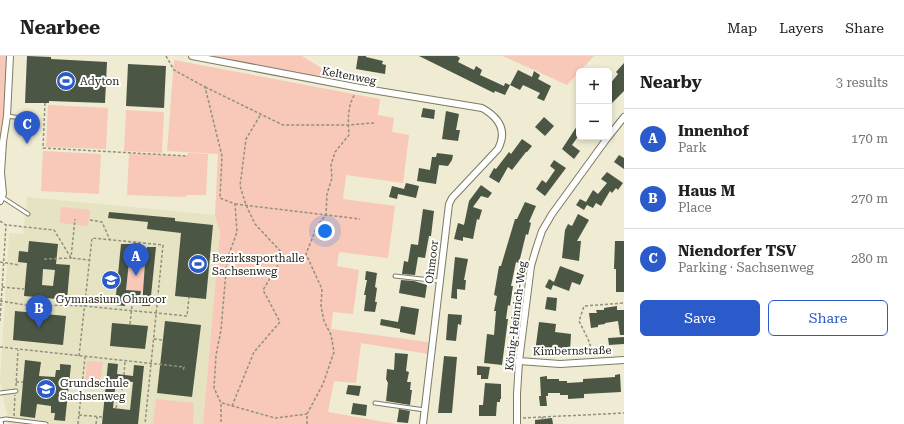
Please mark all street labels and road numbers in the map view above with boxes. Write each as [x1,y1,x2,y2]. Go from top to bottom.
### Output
street label: Keltenweg [321,64,378,88]
street label: Ohmoor [423,239,441,285]
street label: König-Heinrich-Weg [503,260,529,372]
street label: Kimbernstraße [533,344,611,358]

